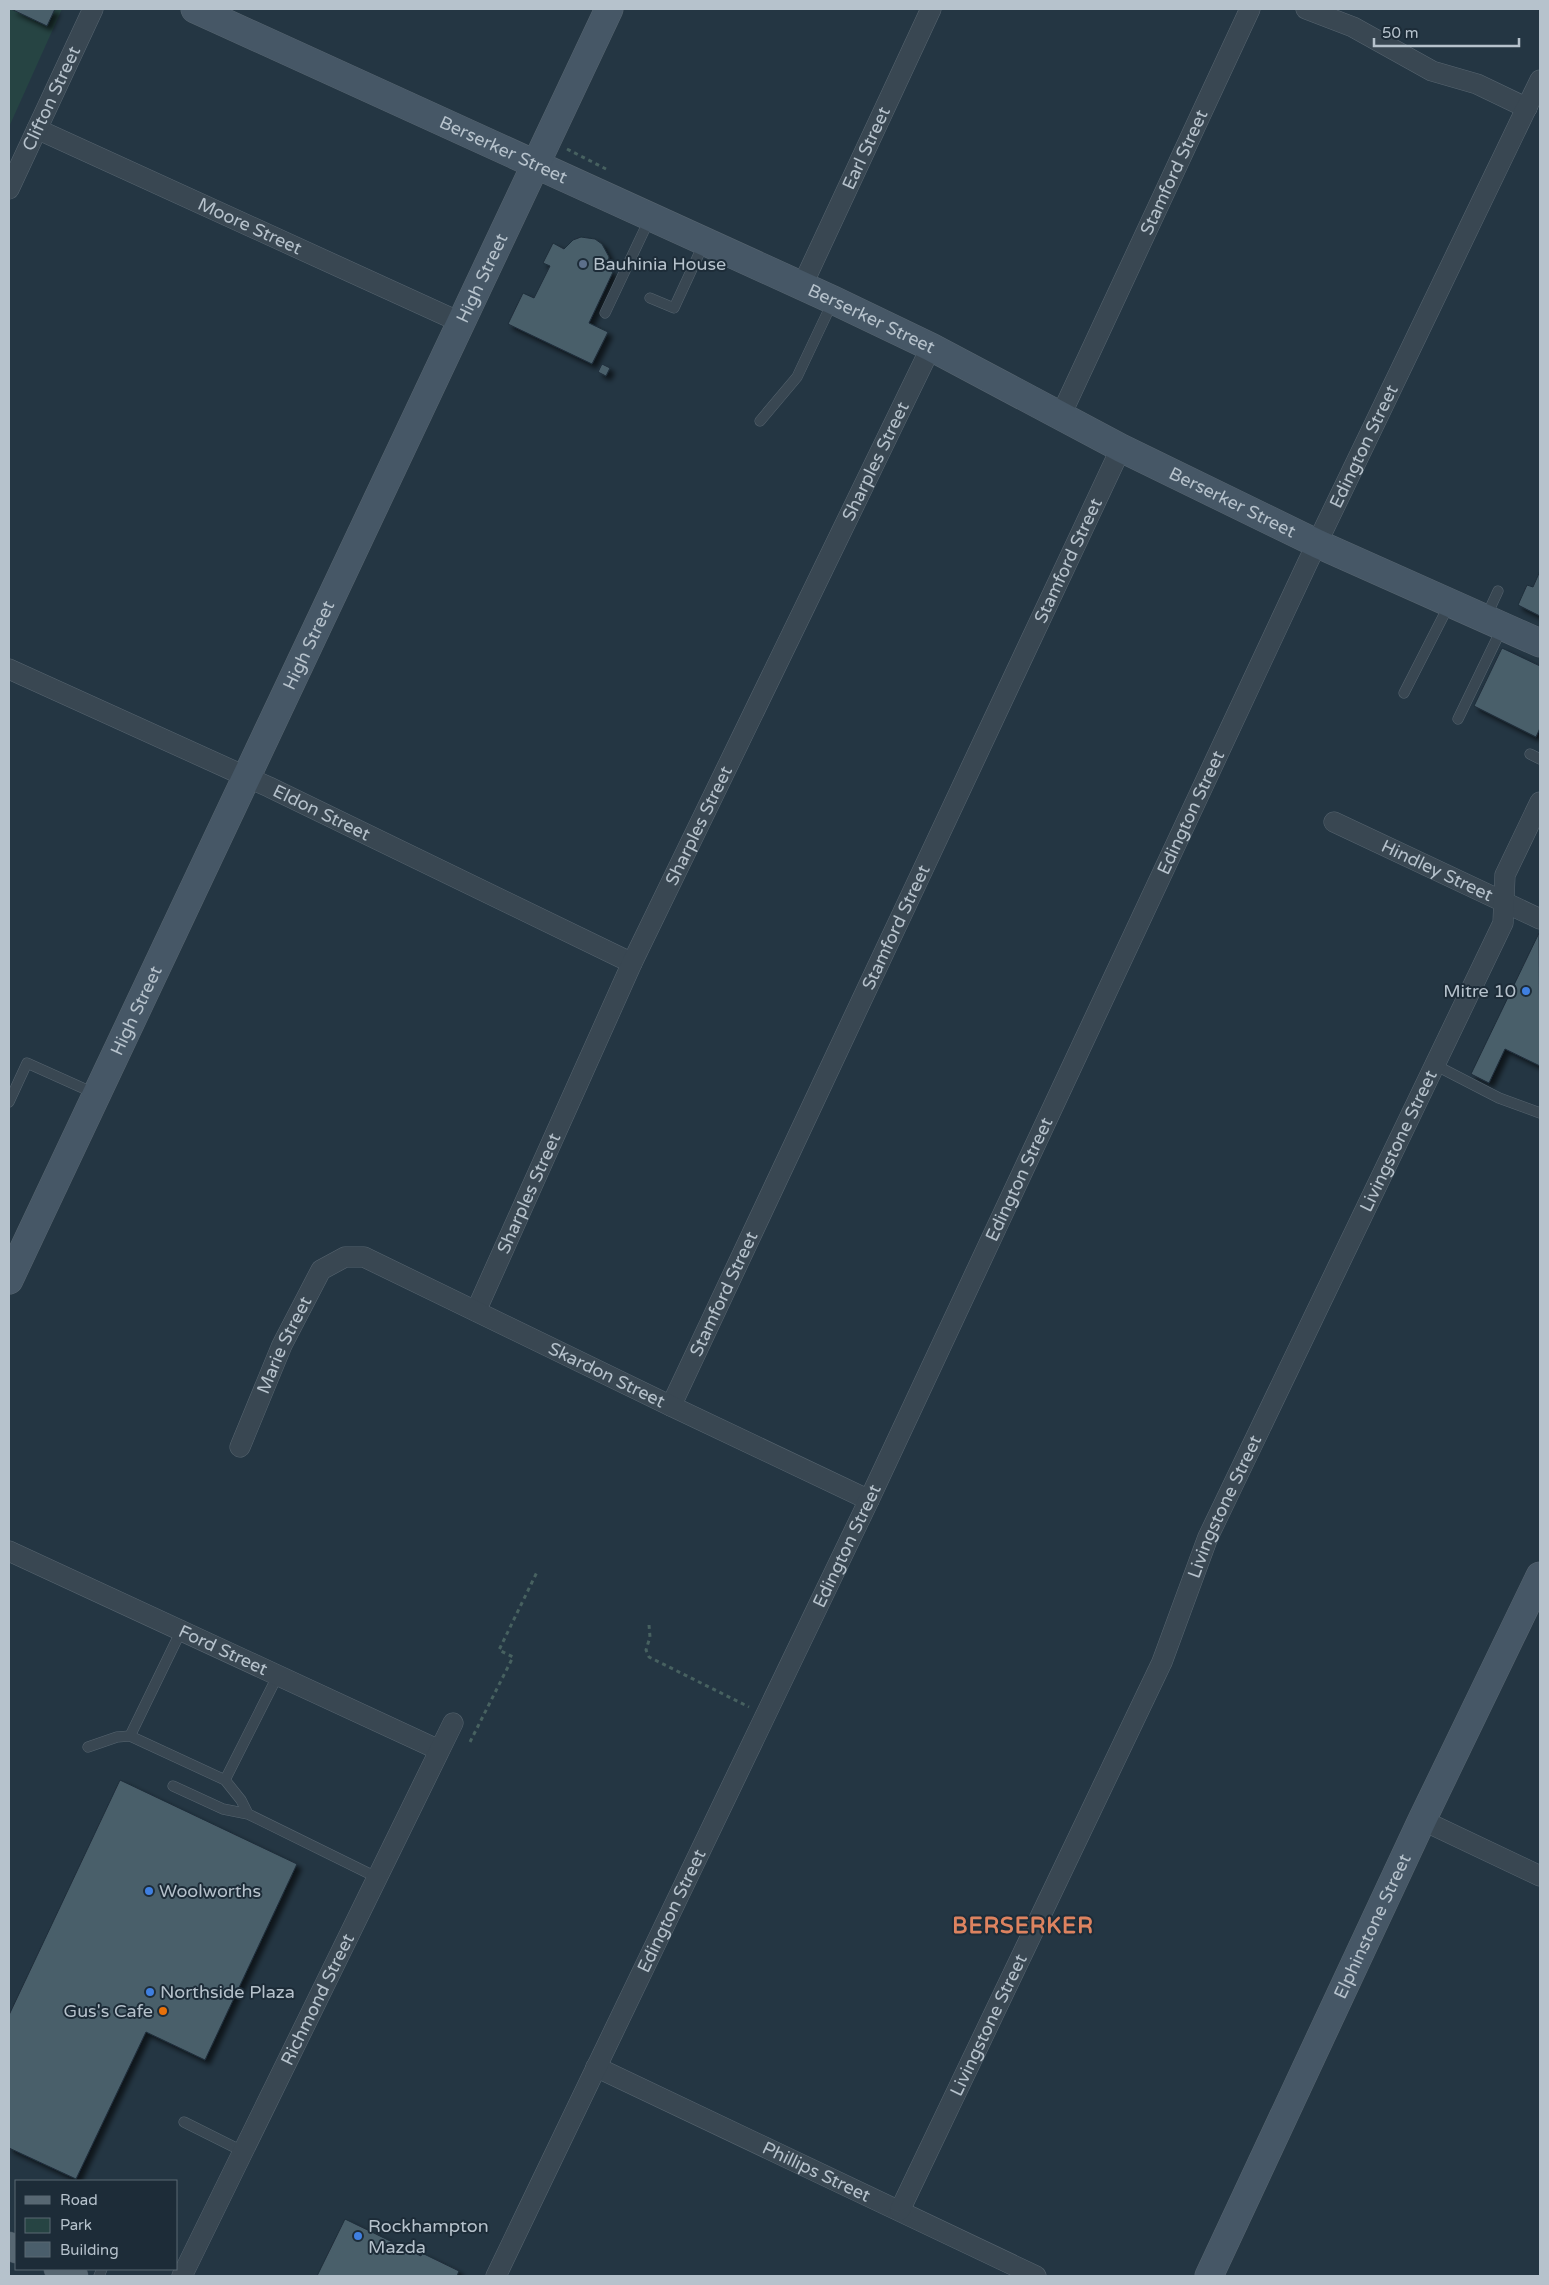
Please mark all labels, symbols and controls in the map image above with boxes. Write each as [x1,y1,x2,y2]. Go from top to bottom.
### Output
scale bar [1374,15,1519,47]
text: 50 m [1382,24,1419,42]
street label: Clifton Street [17,42,85,154]
street label: Earl Street [837,103,895,193]
street label: Stamford Street [1135,106,1213,238]
street label: Berserker Street [436,111,571,188]
street label: Moore Street [194,193,306,259]
street label: High Street [451,230,513,326]
place label: Bauhinia House [593,253,726,275]
marker: Bauhinia House [577,258,589,270]
street label: Berserker Street [804,279,939,358]
street label: Edington Street [1325,381,1403,512]
street label: Sharples Street [837,398,914,525]
street label: Berserker Street [1165,462,1299,542]
street label: Stamford Street [1029,495,1107,627]
street label: High Street [278,597,339,693]
street label: Edington Street [1152,747,1229,878]
street label: Sharples Street [660,762,737,889]
street label: Eldon Street [269,780,374,845]
street label: Hindley Street [1378,835,1497,906]
street label: Stamford Street [857,861,935,993]
street label: High Street [106,962,167,1059]
place label: Mitre 10 [1443,980,1516,1002]
marker: Mitre 10 [1520,985,1532,997]
street label: Livingstone Street [1355,1066,1442,1216]
street label: Edington Street [981,1114,1058,1245]
street label: Sharples Street [492,1129,565,1257]
street label: Stamford Street [685,1228,763,1360]
street label: Marie Street [252,1292,316,1397]
street label: Skardon Street [545,1337,669,1412]
street label: Livingstone Street [1183,1431,1266,1581]
street label: Edington Street [808,1481,886,1611]
street label: Ford Street [175,1620,271,1680]
street label: Edington Street [632,1846,711,1976]
street label: Elphinstone Street [1329,1850,1416,2002]
place label: Woolworths [159,1880,261,1902]
marker: Woolworths [143,1885,155,1897]
district label: BERSERKER [952,1913,1094,1939]
street label: Richmond Street [276,1930,359,2069]
street label: Livingstone Street [945,1950,1032,2100]
place label: Northside Plaza [160,1981,295,2003]
marker: Northside Plaza [144,1986,156,1998]
place label: Gus's Cafe [64,2000,153,2022]
marker: Gus's Cafe [157,2005,169,2017]
street label: Phillips Street [759,2137,874,2207]
legend [15,2180,178,2270]
text: Road [60,2191,98,2209]
place label: Rockhampton Mazda [368,2215,489,2258]
text: Park [60,2216,92,2234]
marker: Rockhampton Mazda [352,2230,364,2242]
text: Building [60,2241,119,2259]

